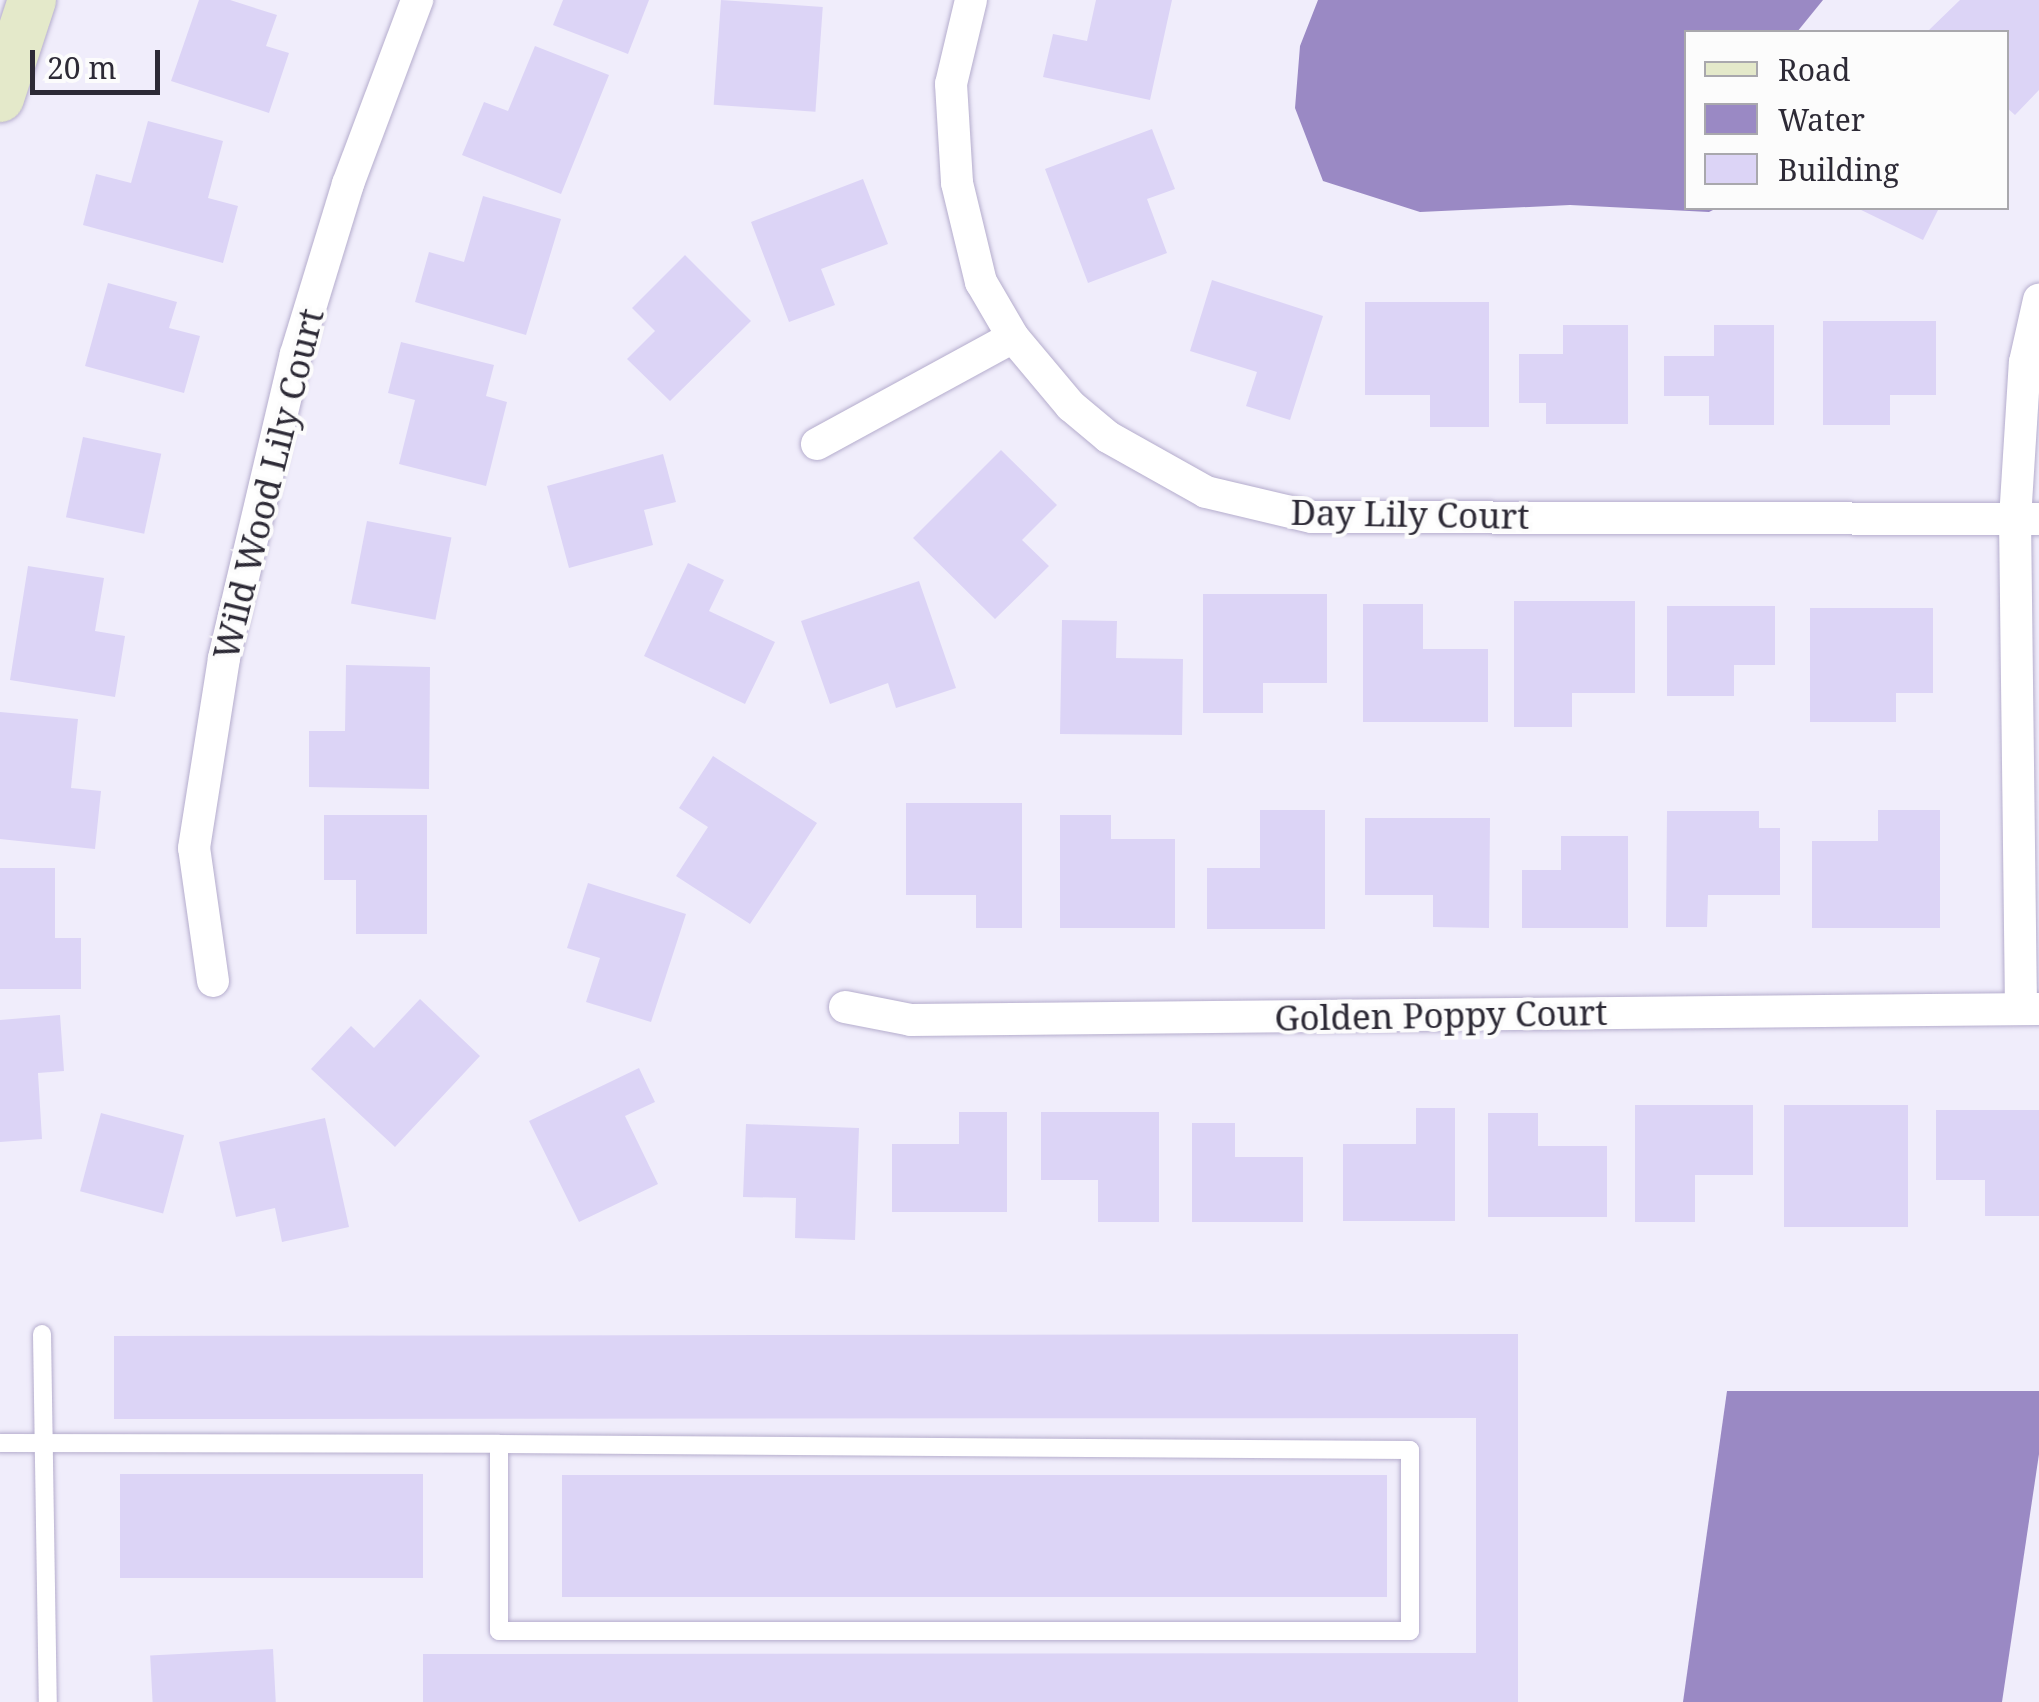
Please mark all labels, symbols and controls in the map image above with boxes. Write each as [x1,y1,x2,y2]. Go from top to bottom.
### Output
scale bar [35,30,165,92]
legend [1684,30,2009,210]
text: 20 m [47,47,117,88]
text: Road [1778,49,1850,90]
text: Water [1778,99,1865,140]
text: Building [1778,149,1899,190]
street label: Wild Wood Lily Court [204,304,332,664]
street label: Day Lily Court [1290,491,1530,537]
street label: Golden Poppy Court [1274,991,1608,1039]

